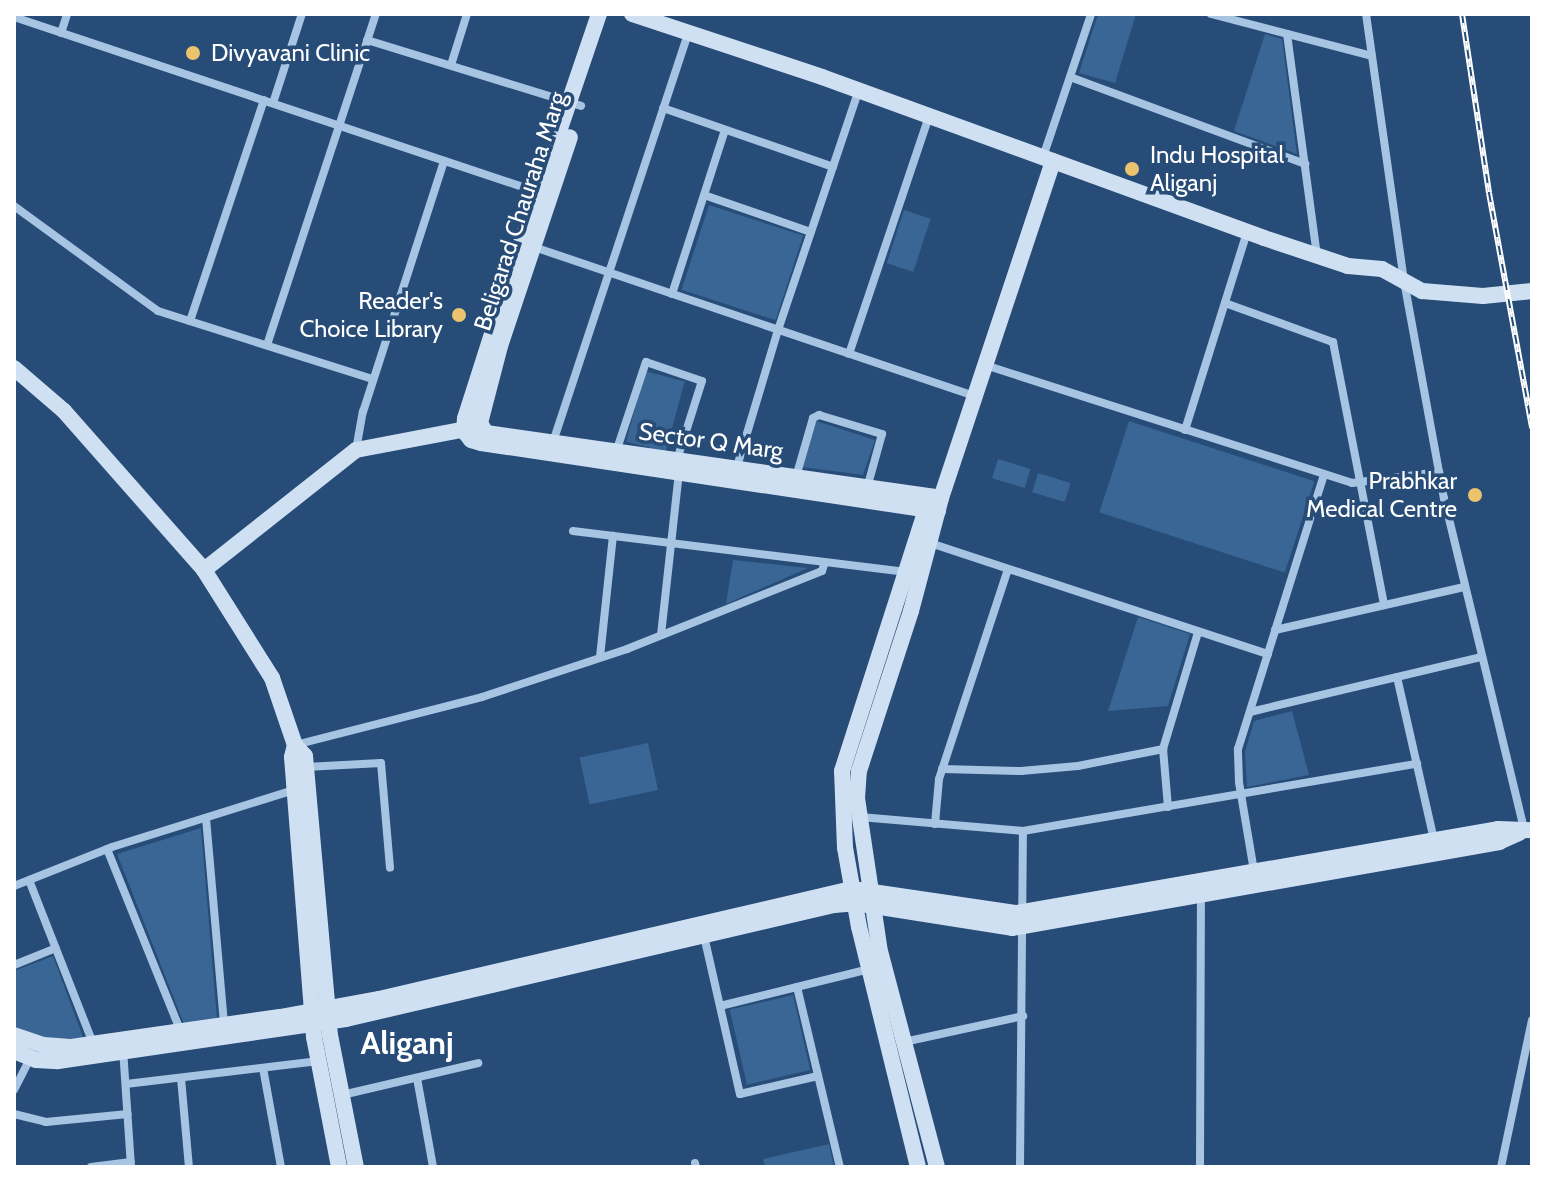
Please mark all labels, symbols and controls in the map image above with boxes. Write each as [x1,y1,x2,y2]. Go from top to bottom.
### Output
place label: Divyavani Clinic [211,39,370,67]
marker: Divyavani Clinic [182,42,204,64]
street label: Beligarad Chauraha Marg [468,88,572,334]
place label: Indu Hospital Aliganj [1150,141,1284,197]
marker: Indu Hospital Aliganj [1121,158,1143,180]
place label: Reader's Choice Library [299,287,443,343]
marker: Reader's Choice Library [450,306,468,324]
street label: Sector Q Marg [637,417,785,465]
place label: Prabhkar Medical Centre [1306,467,1457,523]
marker: Prabhkar Medical Centre [1464,484,1486,506]
district label: Aliganj [360,1024,454,1062]

